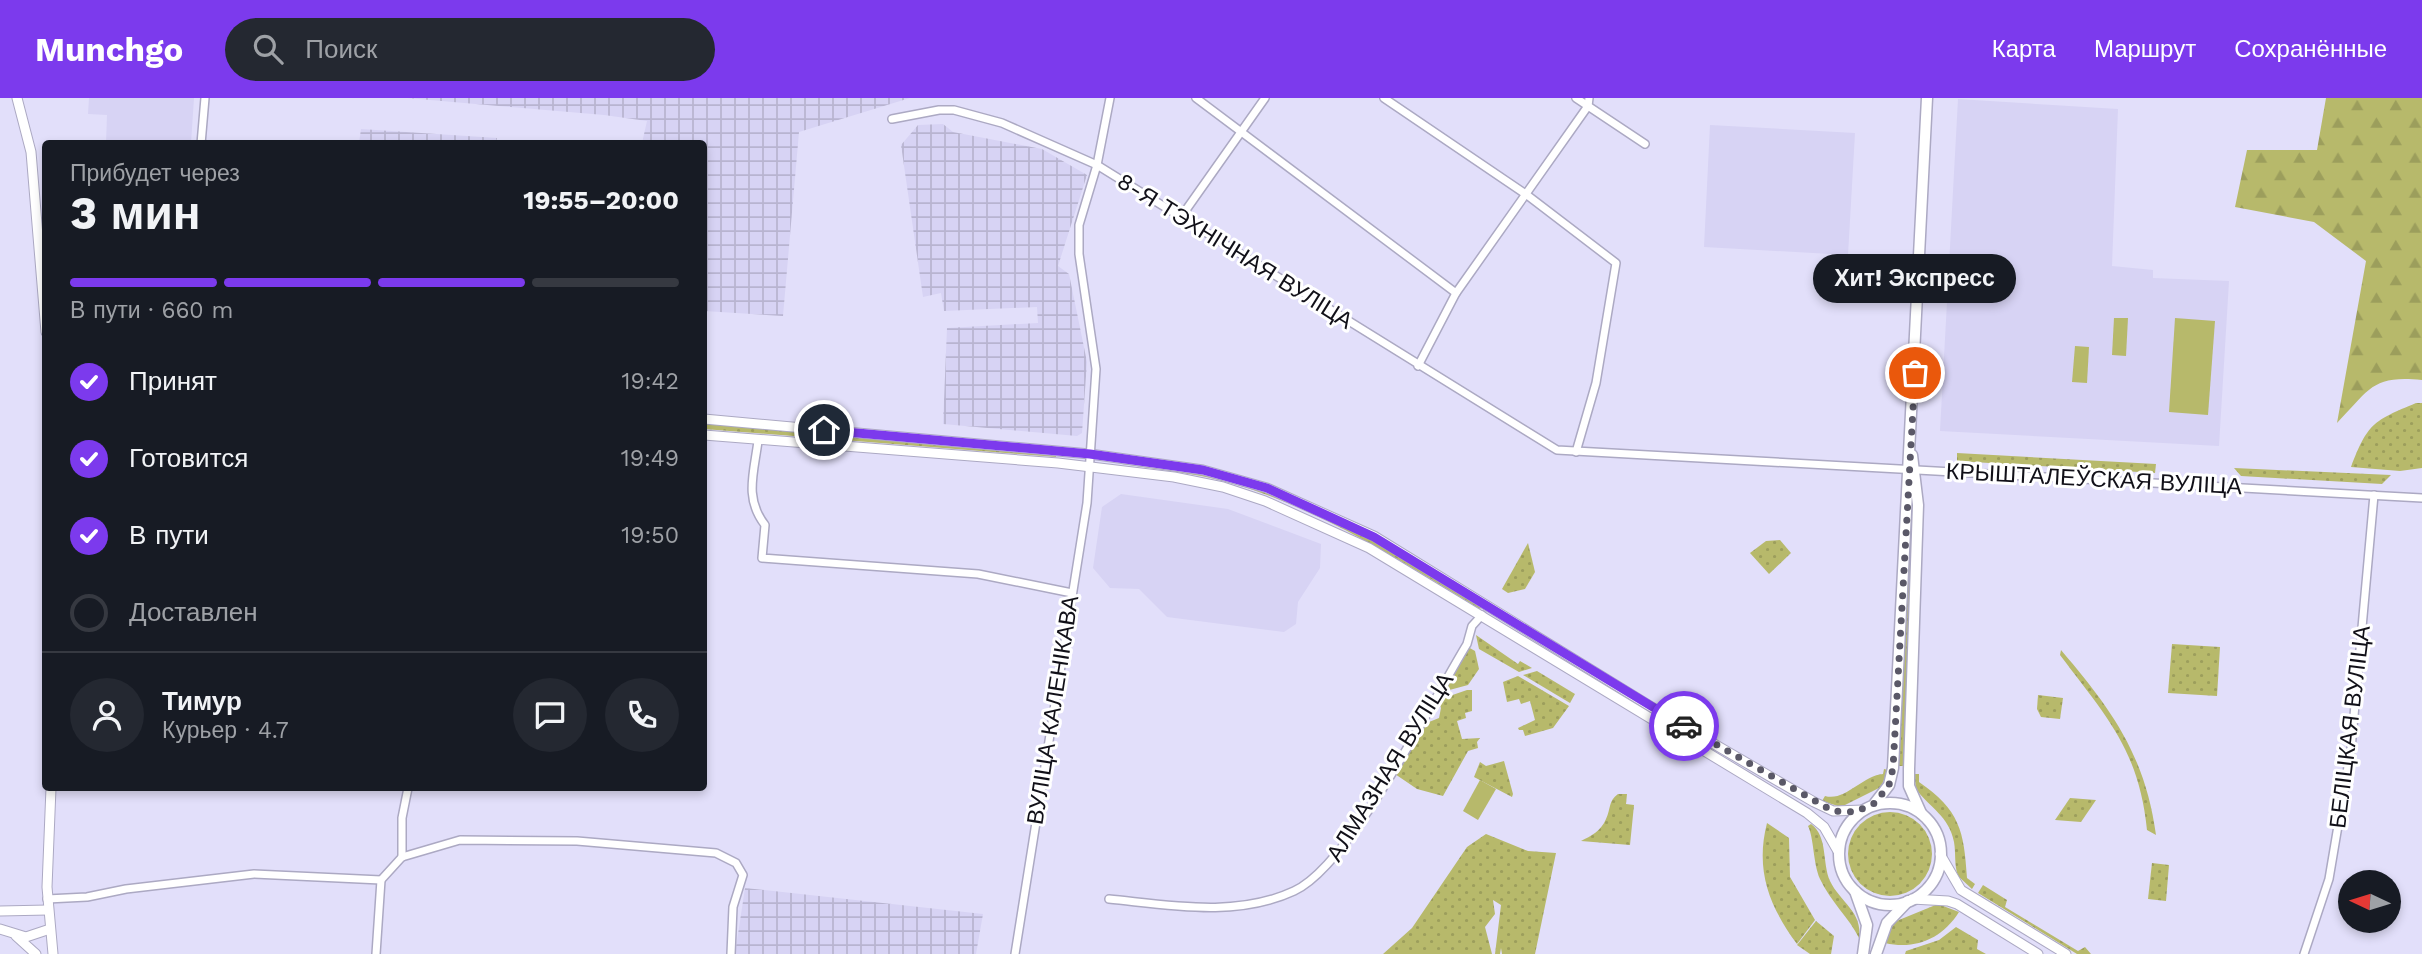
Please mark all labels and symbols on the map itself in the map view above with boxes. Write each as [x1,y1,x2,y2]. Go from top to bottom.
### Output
street label: 8-Я ТЭХНІЧНАЯ ВУЛІЦА [1112,167,1358,335]
callout: Хит! Экспресс [1814,254,2016,303]
pin [1885,343,1945,403]
pin [794,400,854,460]
street label: КРЫШТАЛЕЎСКАЯ ВУЛІЦА [1945,457,2243,500]
street label: ВУЛІЦА КАЛЕНІКАВА [1022,593,1085,826]
street label: БЕЛІЦКАЯ ВУЛІЦА [2324,623,2376,830]
street label: АЛМАЗНАЯ ВУЛІЦА [1321,667,1459,866]
courier [1649,691,1719,761]
north arrow [2338,870,2401,933]

